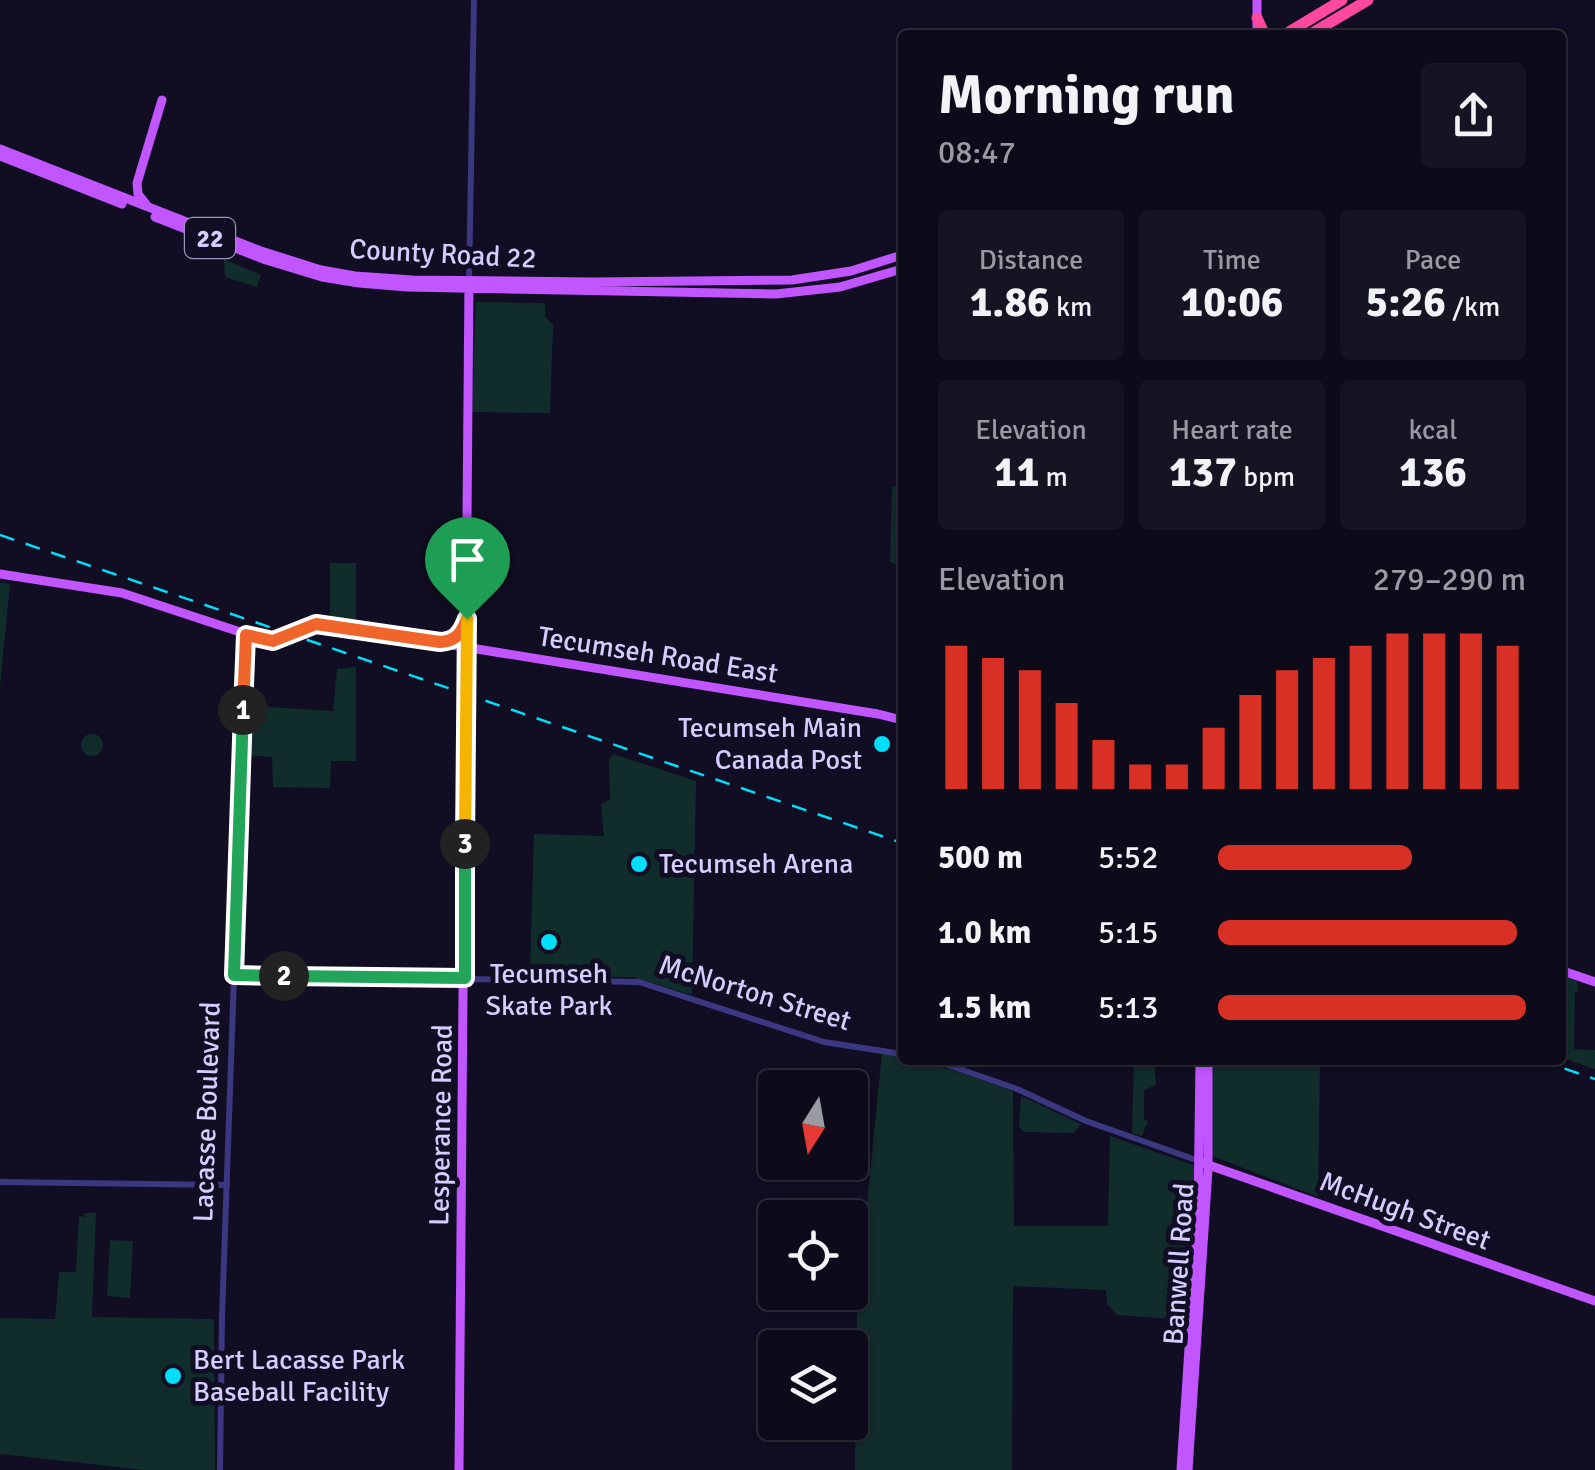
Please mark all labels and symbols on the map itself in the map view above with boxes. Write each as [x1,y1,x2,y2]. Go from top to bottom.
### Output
road number: 22 [185,218,235,258]
street label: County Road 22 [349,232,537,276]
pin [425,517,510,620]
street label: Tecumseh Road East [536,619,780,691]
pin: 1 [218,685,268,735]
place label: Tecumseh Main Canada Post [678,711,862,777]
marker: Tecumseh Main Canada Post [871,733,893,755]
pin: 3 [440,819,490,869]
place label: Tecumseh Arena [659,847,853,881]
marker: Tecumseh Arena [628,853,650,875]
marker: Tecumseh Skate Park [538,931,560,953]
street label: McNorton Street [655,948,855,1038]
pin: 2 [259,951,309,1001]
place label: Tecumseh Skate Park [485,957,613,1023]
street label: Lacasse Boulevard [186,1001,228,1223]
street label: Lesperance Road [422,1024,460,1226]
north arrow [758,1070,868,1180]
street label: McHugh Street [1315,1164,1495,1258]
street label: Banwell Road [1156,1182,1202,1346]
place label: Bert Lacasse Park Baseball Facility [193,1343,405,1409]
marker: Bert Lacasse Park Baseball Facility [162,1365,184,1387]

